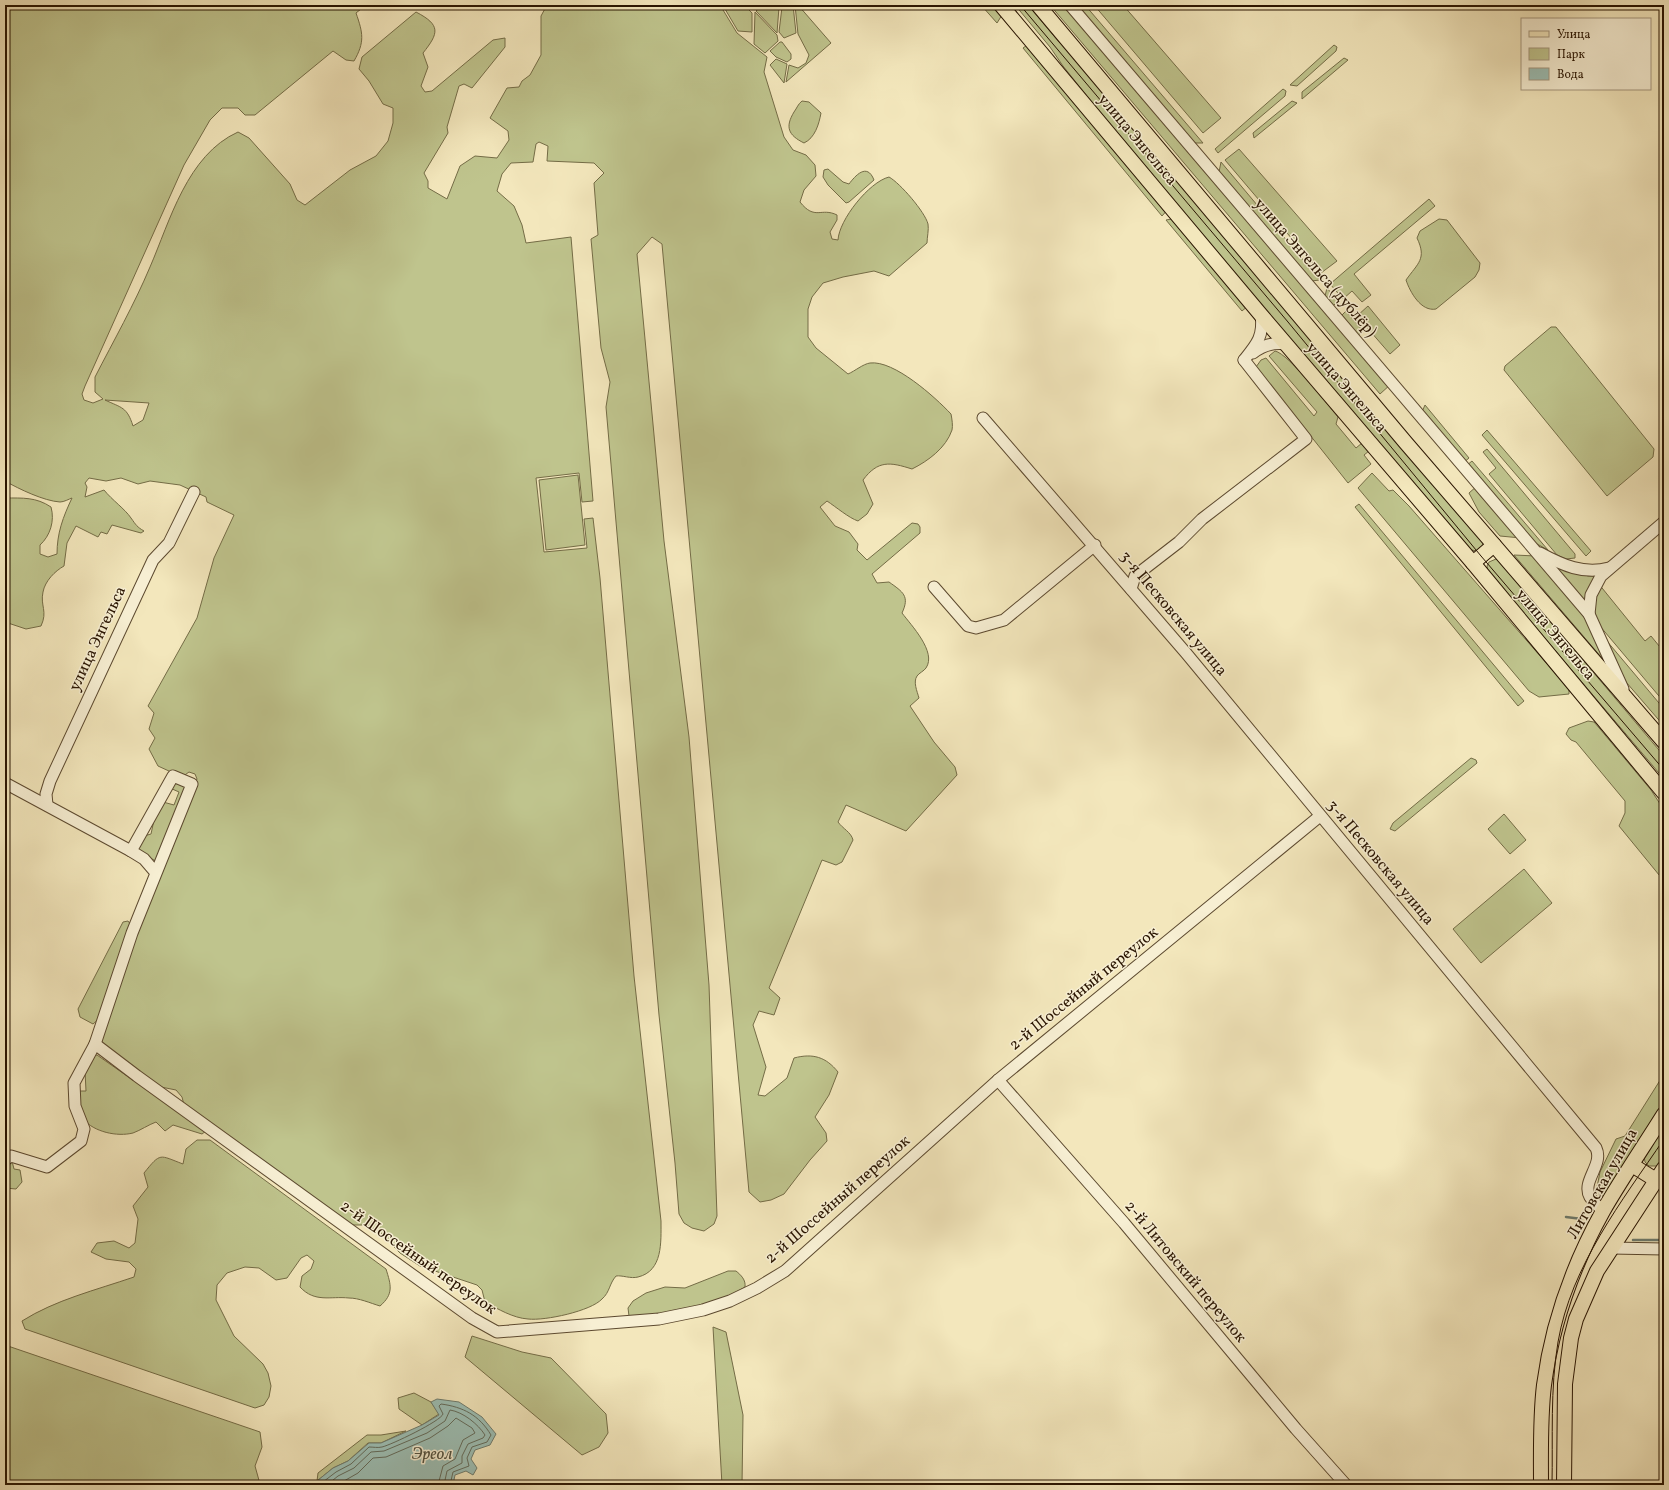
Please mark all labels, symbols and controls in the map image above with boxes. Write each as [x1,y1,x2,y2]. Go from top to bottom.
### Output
legend [1521,18,1651,90]
text: Улица [1557,27,1590,43]
text: Парк [1557,47,1585,63]
text: Вода [1557,67,1584,83]
street label: улица Энгельса [1092,90,1182,191]
street label: улица Энгельса (дублёр) [1249,194,1382,342]
street label: улица Энгельса [1301,338,1391,438]
street label: 3-я Песковская улица [1114,547,1232,681]
street label: улица Энгельса [64,583,132,695]
street label: улица Энгельса [1510,585,1600,686]
street label: 3-я Песковская улица [1321,796,1439,930]
street label: 2-й Шоссейный переулок [1005,922,1164,1056]
street label: Литовская улица [1562,1125,1644,1243]
street label: 2-й Шоссейный переулок [761,1130,916,1269]
street label: 2-й Шоссейный переулок [336,1196,501,1321]
street label: 2-й Литовский переулок [1119,1196,1251,1348]
water label: Эреол [412,1443,452,1466]

